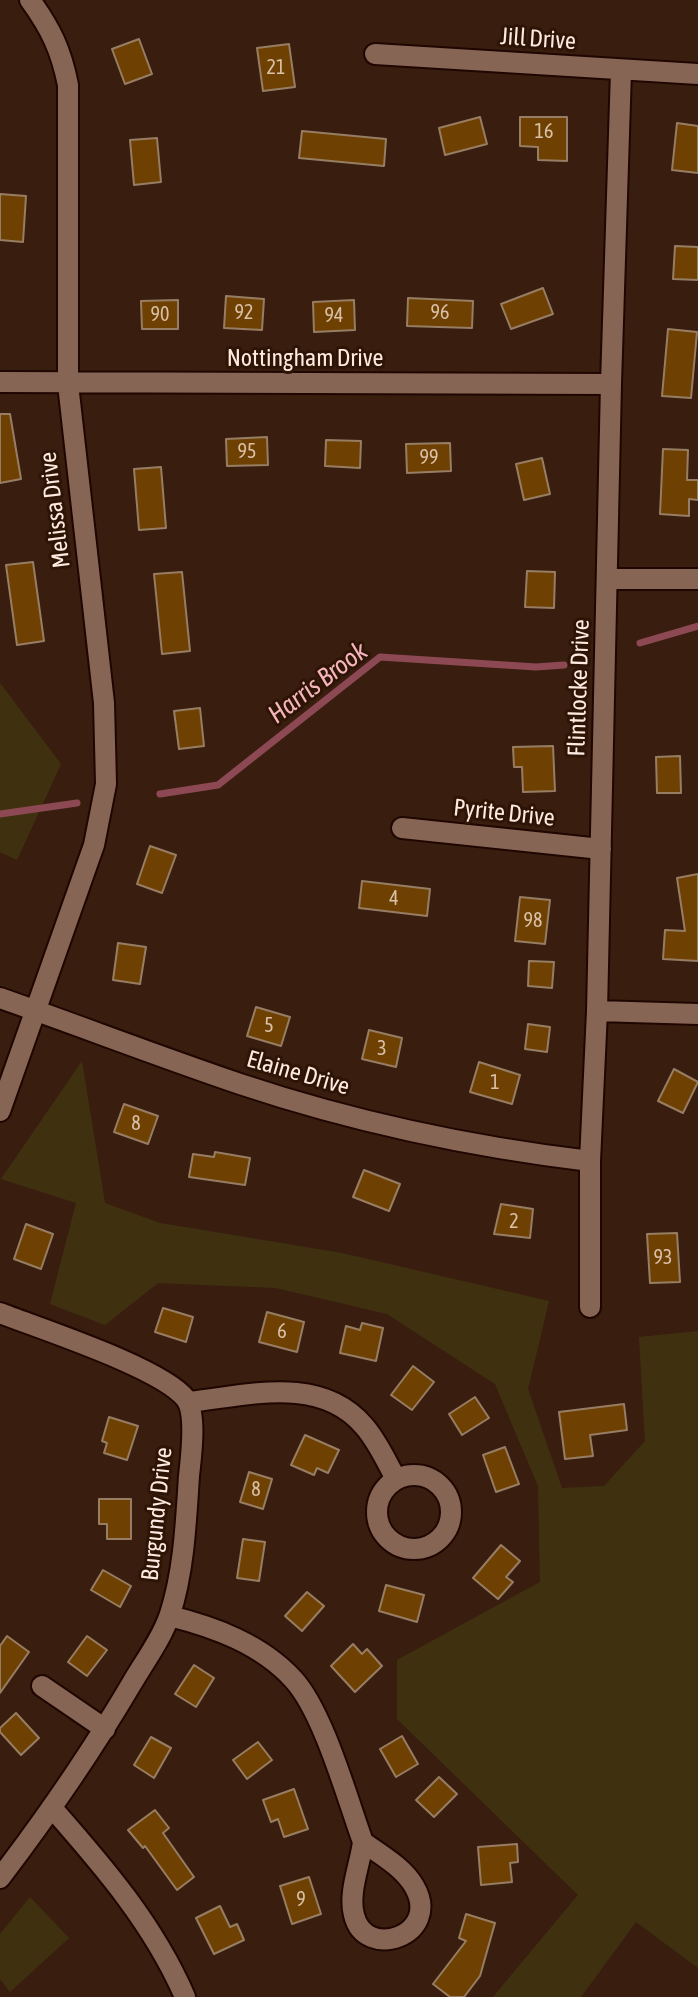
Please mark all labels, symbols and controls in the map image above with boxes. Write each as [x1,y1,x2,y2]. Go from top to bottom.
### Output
street label: Jill Drive [499,22,577,56]
house number: 21 [267,56,285,80]
house number: 16 [535,120,553,144]
house number: 92 [235,301,253,325]
house number: 96 [431,301,449,325]
house number: 90 [151,303,169,327]
house number: 94 [325,304,343,328]
street label: Nottingham Drive [227,344,383,372]
house number: 95 [238,440,256,464]
house number: 99 [420,446,438,470]
street label: Melissa Drive [34,450,76,570]
street label: Flintlocke Drive [562,619,596,757]
water label: Harris Brook [262,636,374,730]
street label: Pyrite Drive [452,793,556,833]
house number: 4 [389,887,399,911]
house number: 98 [524,909,542,933]
house number: 5 [264,1014,274,1038]
house number: 3 [377,1037,387,1061]
street label: Elaine Drive [243,1045,353,1101]
house number: 1 [490,1071,500,1095]
house number: 8 [131,1112,141,1136]
house number: 2 [509,1210,519,1234]
house number: 93 [654,1246,672,1270]
house number: 6 [277,1320,287,1344]
street label: Burgundy Drive [136,1446,178,1582]
house number: 8 [251,1478,261,1502]
house number: 9 [296,1888,306,1912]

